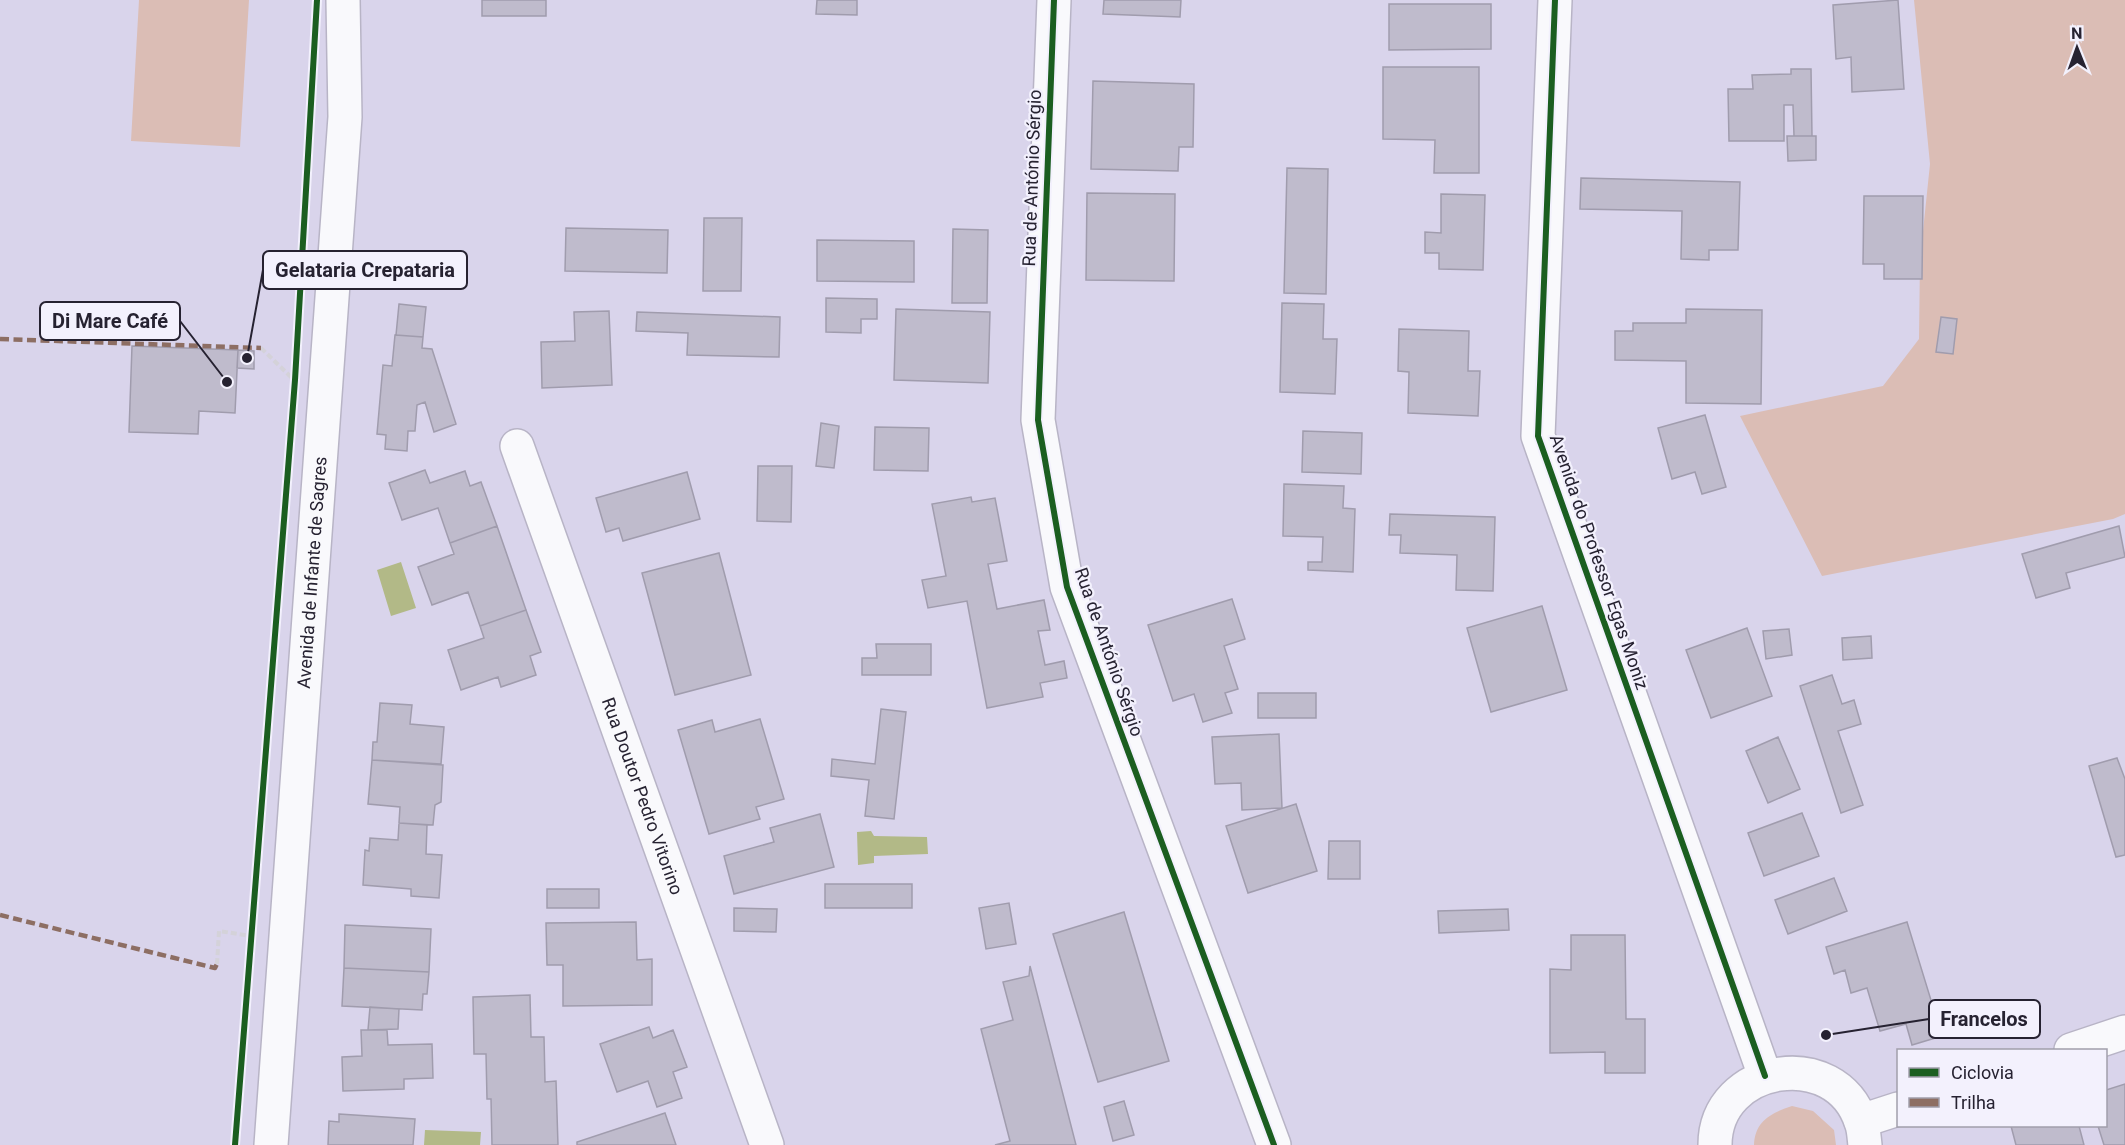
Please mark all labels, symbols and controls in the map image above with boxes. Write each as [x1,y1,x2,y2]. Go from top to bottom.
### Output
north arrow [2047,18,2107,78]
text: N [2071,24,2083,43]
street label: Rua de António Sérgio [1018,89,1045,267]
callout: Gelataria Crepataria [263,251,467,289]
text: Gelataria Crepataria [275,258,455,282]
callout: Di Mare Café [40,302,180,340]
text: Di Mare Café [52,309,168,333]
street label: Avenida do Professor Egas Moniz [1546,431,1653,692]
street label: Avenida de Infante de Sagres [293,456,331,689]
street label: Rua de António Sérgio [1071,565,1148,739]
street label: Rua Doutor Pedro Vitorino [598,695,688,898]
callout: Francelos [1929,1000,2040,1038]
text: Francelos [1940,1007,2028,1031]
legend [1897,1049,2107,1127]
text: Ciclovia [1951,1062,2014,1083]
text: Trilha [1951,1092,1996,1113]

